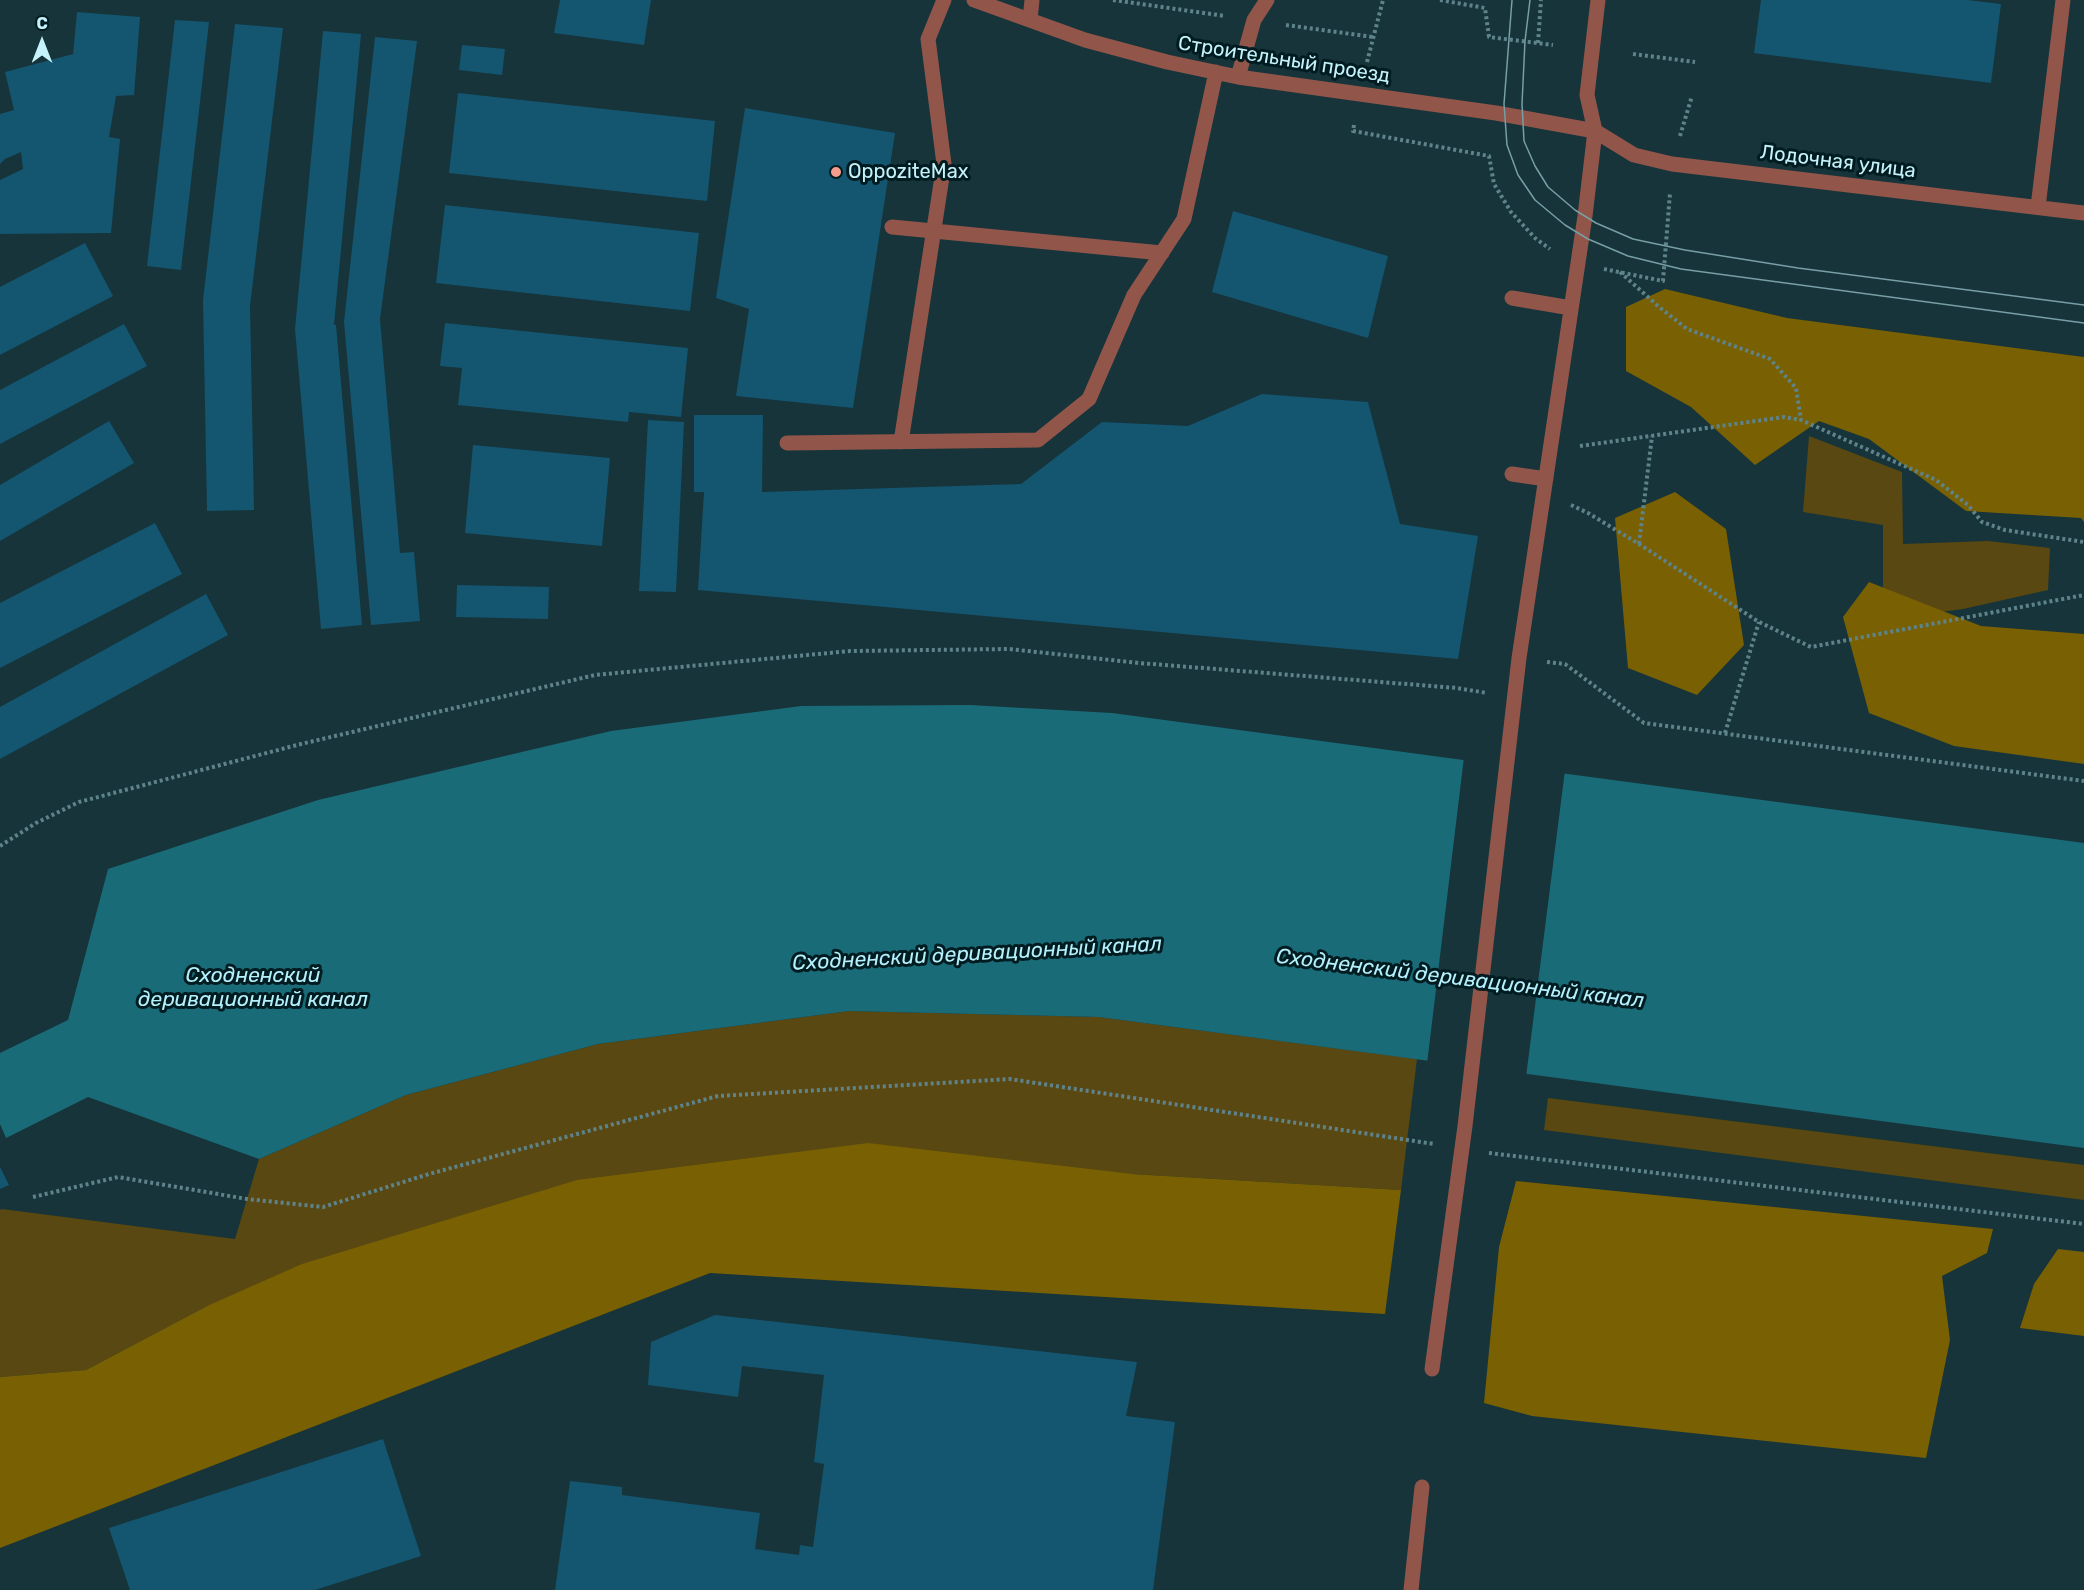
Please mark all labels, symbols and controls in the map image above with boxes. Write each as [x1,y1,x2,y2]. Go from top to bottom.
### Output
north arrow [12,12,72,72]
text: С [36,14,48,33]
street label: Строительный проезд [1176,31,1392,89]
street label: Лодочная улица [1759,141,1917,183]
place label: OppoziteMax [848,160,968,184]
marker: OppoziteMax [829,165,843,179]
water label: Сходненский деривационный канал [791,932,1163,976]
water label: Сходненский деривационный канал [1275,944,1645,1014]
water label: Сходненский деривационный канал [138,963,368,1013]

